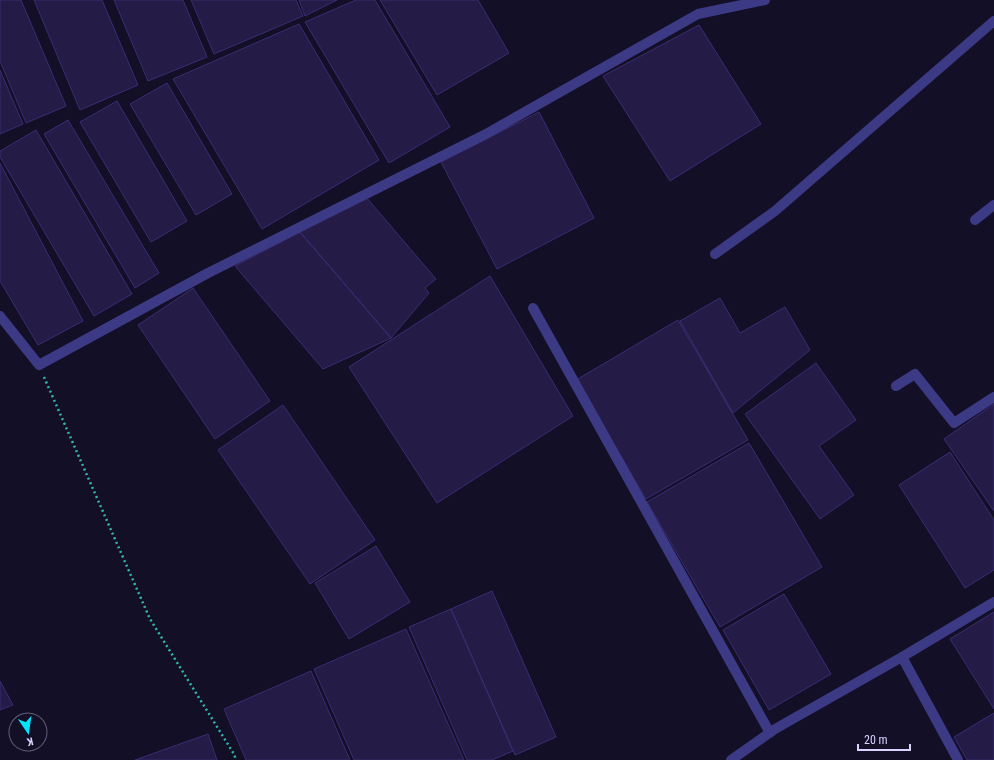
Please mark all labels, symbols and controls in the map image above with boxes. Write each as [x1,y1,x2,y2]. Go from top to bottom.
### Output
north arrow [8,712,48,752]
scale bar [858,726,910,752]
text: 20 m [864,733,888,747]
text: K [25,734,35,748]

